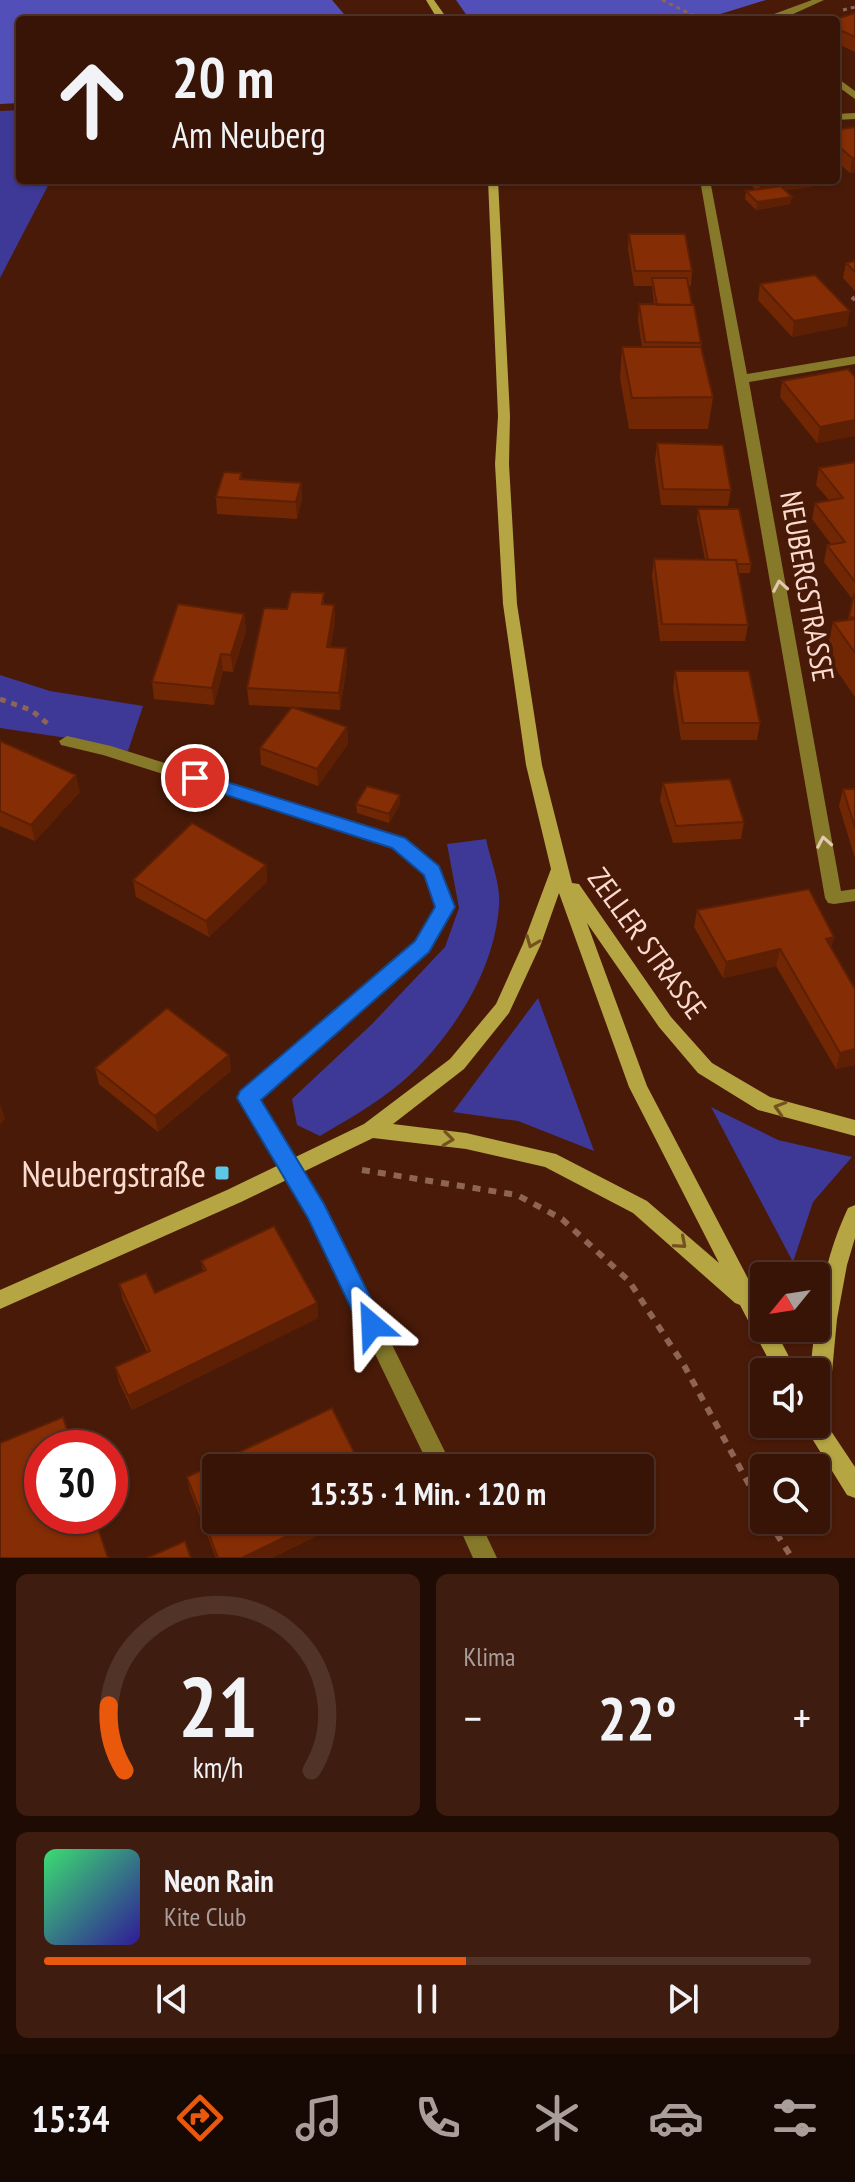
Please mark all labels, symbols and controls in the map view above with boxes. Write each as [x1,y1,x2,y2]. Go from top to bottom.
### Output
text: 20 m [172,41,274,113]
icon: ahead [40,48,144,152]
text: Am Neuberg [172,111,326,158]
street label: NEUBERGSTRASSE [772,488,844,684]
one-way arrow [772,579,789,593]
pin [161,744,229,812]
icon: arrive [173,756,217,800]
one-way arrow [816,835,833,849]
street label: ZELLER STRASSE [580,860,716,1026]
one-way arrow [525,934,542,948]
one-way arrow [774,1101,787,1117]
one-way arrow [442,1131,455,1148]
place label: Neubergstraße [21,1150,206,1197]
marker: Neubergstraße [213,1164,231,1182]
one-way arrow [672,1234,686,1248]
north arrow [750,1262,830,1342]
map controls [750,1262,830,1534]
position arrow [330,1283,414,1367]
button: sound [750,1358,830,1438]
speed limit sign: 30 [24,1430,128,1534]
button: search [750,1454,830,1534]
text: 15:35 · 1 Min. · 120 m [310,1474,546,1513]
text: Klima [464,1640,515,1673]
text: 21 [178,1652,258,1760]
text: 22° [598,1679,677,1757]
text: − [464,1689,482,1746]
text: + [793,1689,811,1746]
text: km/h [192,1749,243,1786]
text: Neon Rain [164,1861,274,1900]
text: Kite Club [164,1900,246,1933]
icon: previous [150,1977,194,2021]
icon: pause [405,1977,449,2021]
icon: next [661,1977,705,2021]
icon: directions [172,2090,228,2146]
icon: music [291,2090,347,2146]
icon: phone [410,2090,466,2146]
icon: climate [529,2090,585,2146]
icon: car [648,2090,704,2146]
icon: filters [767,2090,823,2146]
text: 15:34 [32,2095,109,2142]

